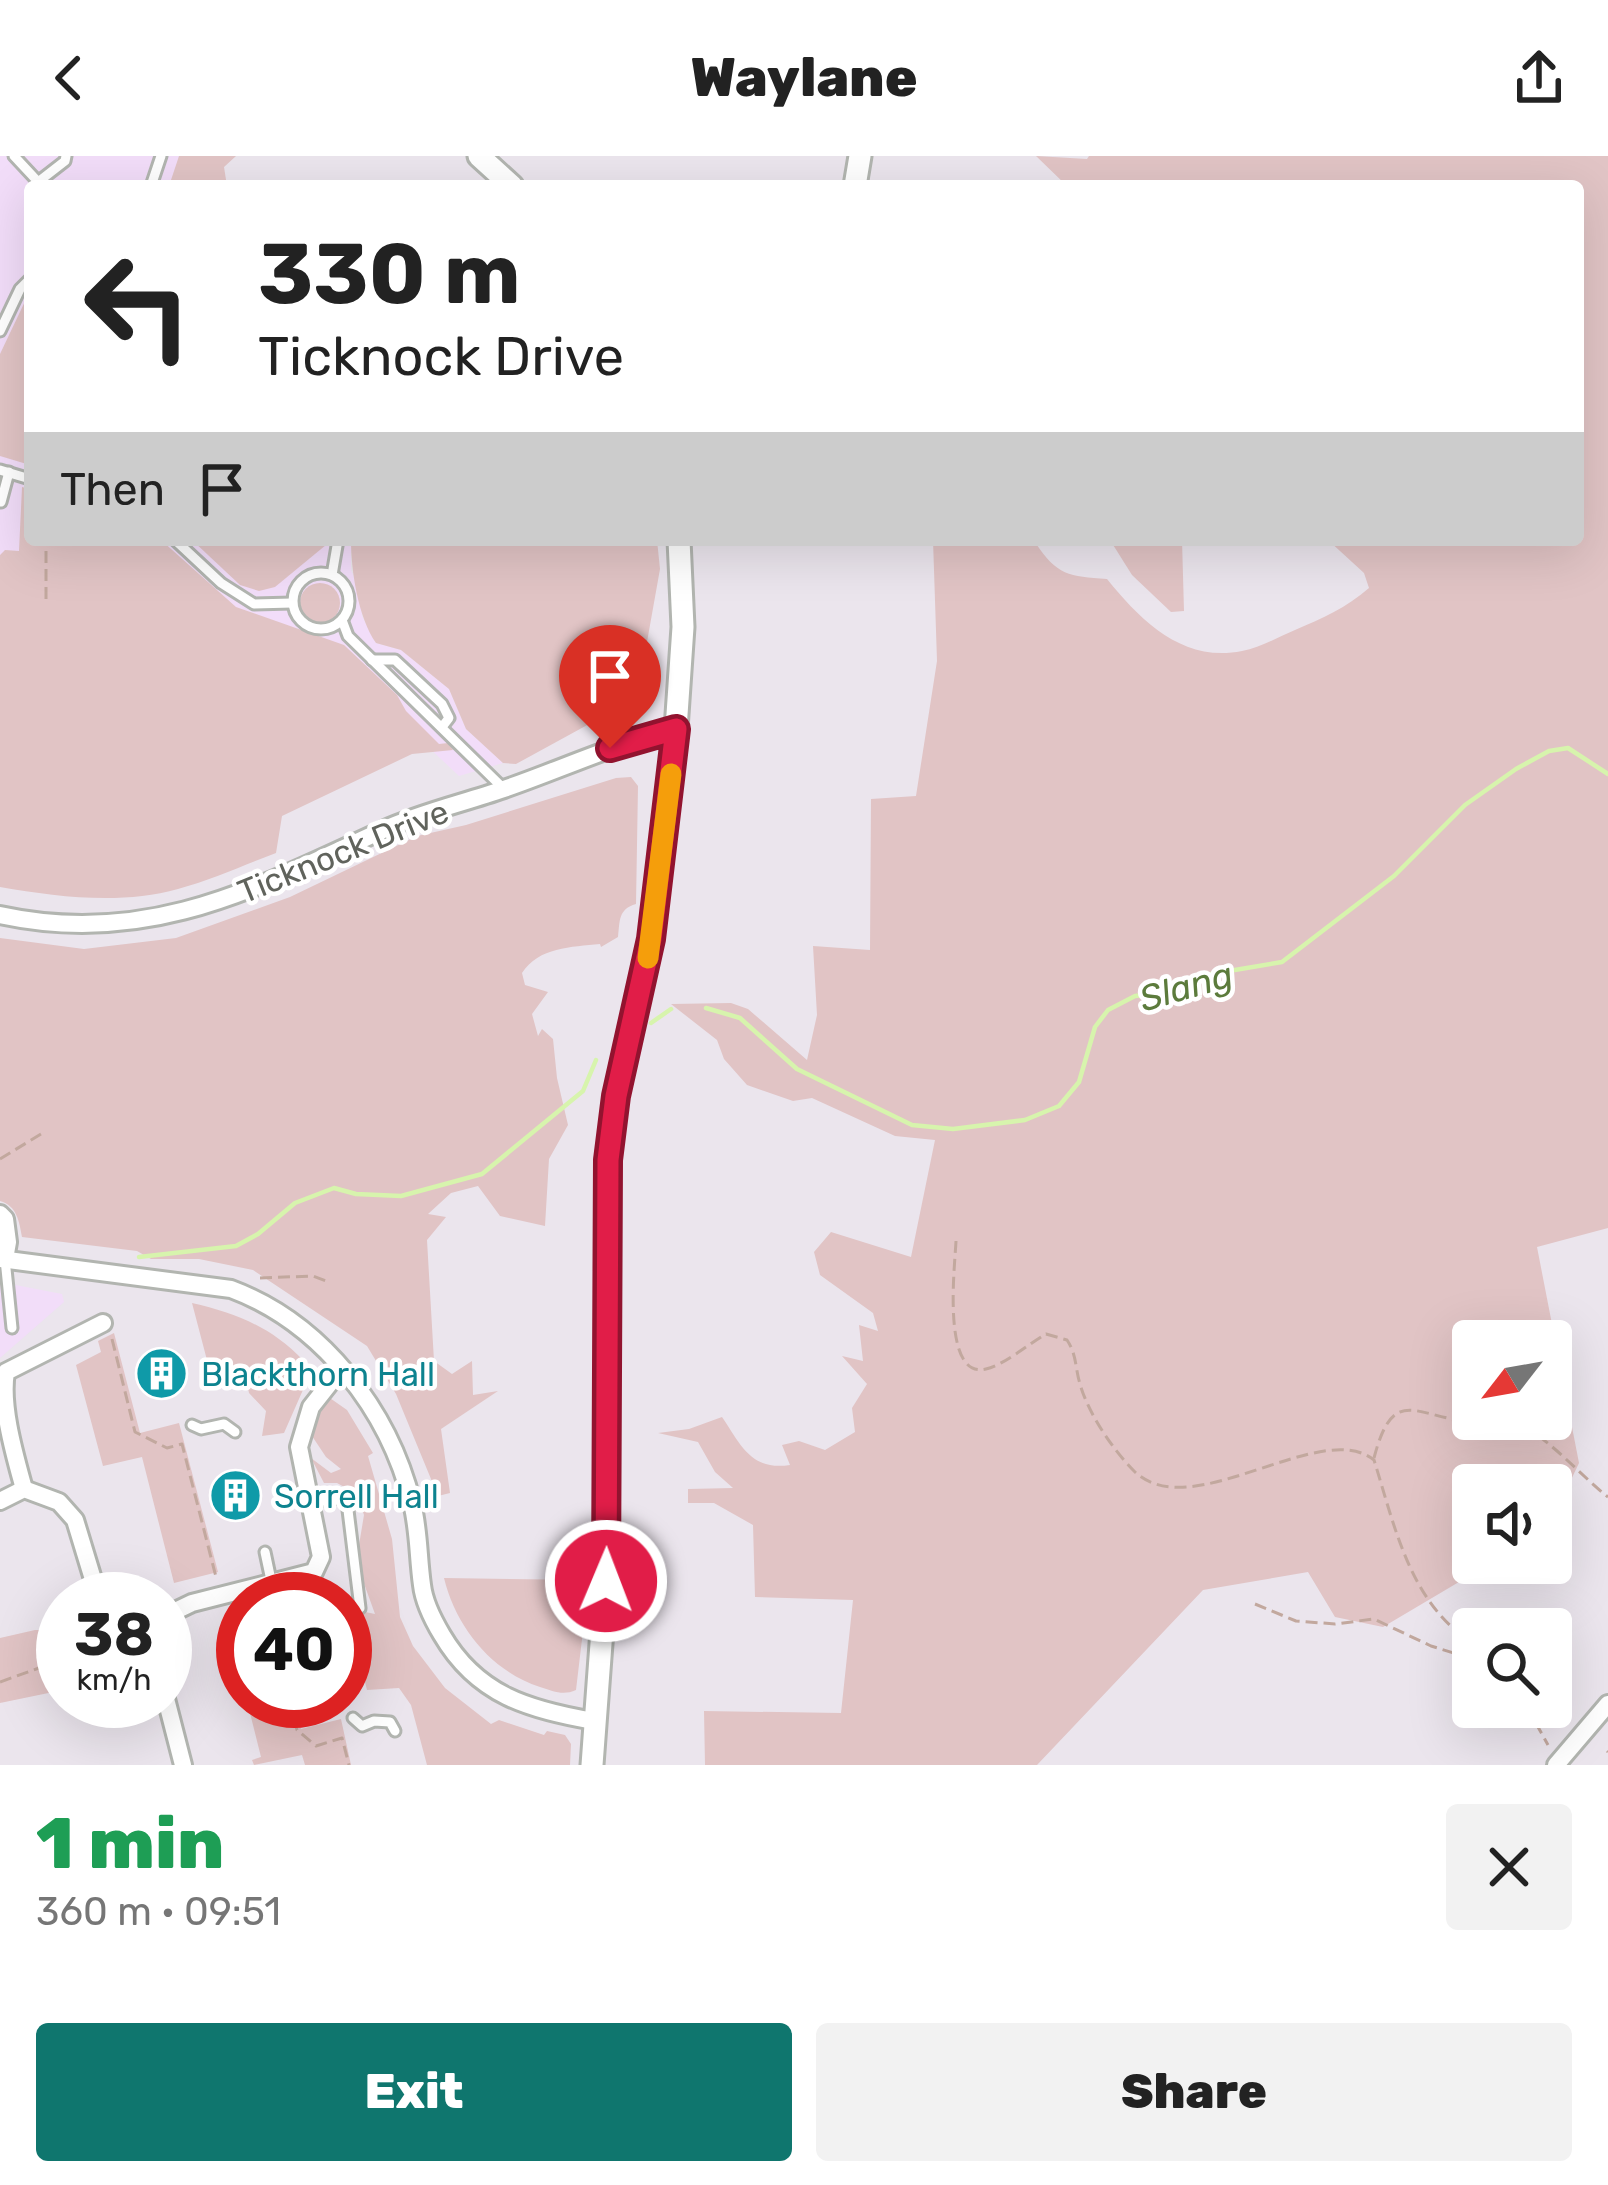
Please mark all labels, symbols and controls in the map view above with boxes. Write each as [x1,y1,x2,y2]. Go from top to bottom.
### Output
icon: back [36,45,102,111]
icon: share [1506,45,1572,111]
text: Waylane [690,46,918,110]
text: 330 m [258,224,521,324]
icon: left [60,228,216,384]
text: Ticknock Drive [258,325,624,389]
icon: arrive [189,456,255,522]
text: Then [60,463,165,516]
pin [559,625,661,748]
icon: arrive [577,643,643,709]
street label: Ticknock Drive [232,792,454,911]
water label: Slang [1134,953,1238,1020]
north arrow [1452,1320,1572,1440]
map controls [1452,1320,1572,1728]
building icon: Blackthorn Hall [134,1346,190,1402]
place label: Blackthorn Hall [201,1355,435,1394]
button: sound [1452,1464,1572,1584]
building icon: Sorrell Hall [207,1468,263,1524]
place label: Sorrell Hall [274,1477,439,1516]
position arrow [543,1518,669,1644]
speed limit sign: 40 [216,1572,372,1728]
text: 38 [74,1599,154,1670]
button: search [1452,1608,1572,1728]
text: km/h [77,1662,151,1698]
text: 1 min [36,1801,224,1886]
button: close [1446,1804,1572,1930]
text: 360 m · 09:51 [36,1889,281,1935]
button: Exit [36,2023,792,2161]
button: Share [816,2023,1572,2161]

